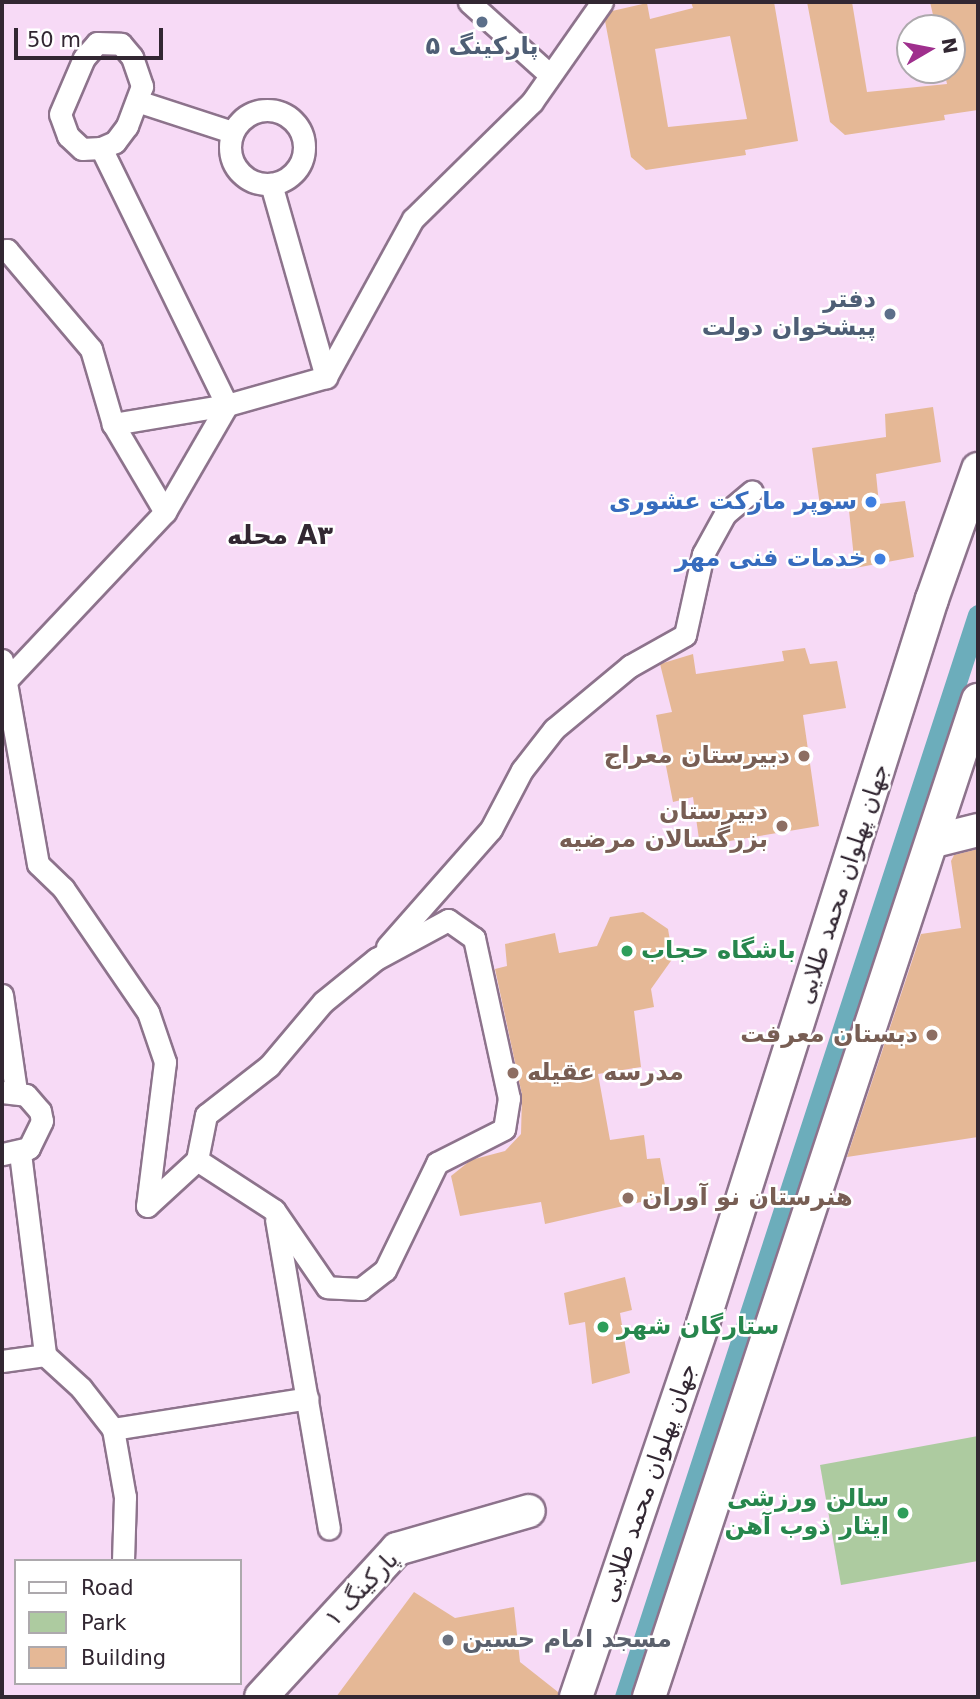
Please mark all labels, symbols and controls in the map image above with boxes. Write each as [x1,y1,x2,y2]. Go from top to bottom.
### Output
scale bar [18,14,166,58]
marker: پارکینگ ۵ [474,14,490,30]
north arrow [896,14,966,84]
text: 50 m [27,28,81,52]
place label: پارکینگ ۵ [426,33,538,61]
text: N [937,36,962,55]
place label: دفتر پیشخوان دولت [702,286,876,342]
marker: دفتر پیشخوان دولت [882,306,898,322]
place label: سوپر مارکت عشوری [609,488,857,516]
marker: سوپر مارکت عشوری [863,494,879,510]
district label: محله A۳ [227,520,333,552]
place label: خدمات فنی مهر [675,545,866,573]
marker: خدمات فنی مهر [872,551,888,567]
place label: دبیرستان معراج [604,742,790,770]
marker: دبیرستان معراج [796,748,812,764]
street label: جهان پهلوان محمد طلایی [791,760,895,1008]
place label: دبیرستان بزرگسالان مرضیه [559,798,768,854]
marker: دبیرستان بزرگسالان مرضیه [774,818,790,834]
place label: باشگاه حجاب [641,937,796,965]
marker: باشگاه حجاب [619,943,635,959]
place label: دبستان معرفت [740,1021,918,1049]
marker: دبستان معرفت [924,1027,940,1043]
place label: مدرسه عقیله [527,1059,684,1087]
marker: مدرسه عقیله [505,1065,521,1081]
place label: هنرستان نو آوران [642,1184,853,1212]
marker: هنرستان نو آوران [620,1190,636,1206]
place label: ستارگان شهر [617,1313,779,1341]
marker: ستارگان شهر [595,1319,611,1335]
street label: جهان پهلوان محمد طلایی [595,1360,703,1606]
place label: سالن ورزشی ایثار ذوب آهن [725,1485,889,1541]
marker: سالن ورزشی ایثار ذوب آهن [895,1505,911,1521]
street label: پارکینگ ۱ [319,1545,405,1633]
legend [14,1559,242,1685]
text: Road [81,1576,134,1600]
text: Park [81,1611,126,1635]
place label: مسجد امام حسین [462,1626,672,1654]
marker: مسجد امام حسین [440,1632,456,1648]
text: Building [81,1646,166,1670]

